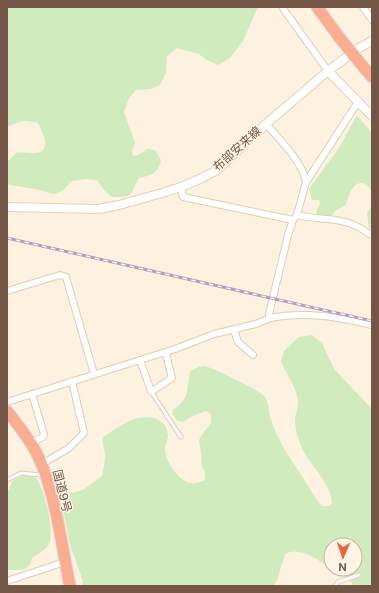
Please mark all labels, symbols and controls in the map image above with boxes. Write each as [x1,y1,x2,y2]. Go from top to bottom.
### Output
street label: 布部安来線 [210,124,264,174]
street label: 国道9号 [50,468,74,514]
north arrow [323,537,363,577]
text: N [338,561,347,573]

